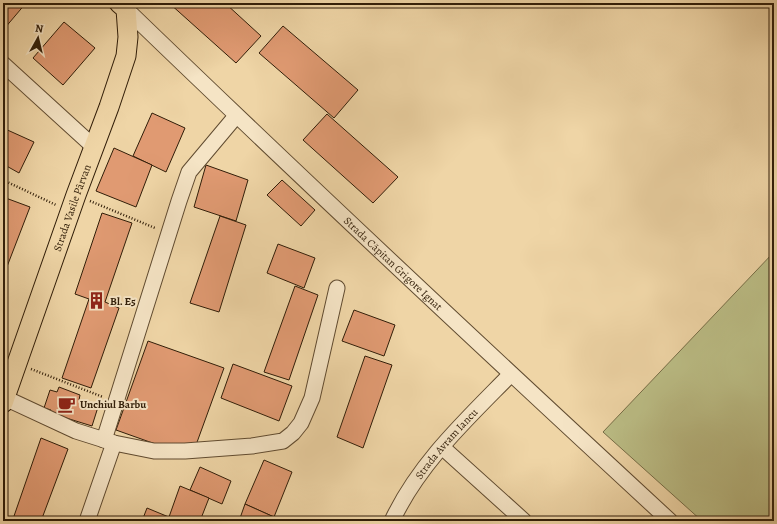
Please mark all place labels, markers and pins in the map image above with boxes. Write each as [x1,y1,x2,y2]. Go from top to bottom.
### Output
building icon: Bl. E5 [87,291,107,311]
place label: Bl. E5 [110,294,136,309]
cafe icon: Unchiul Barbu [57,394,77,414]
place label: Unchiul Barbu [80,397,147,412]

